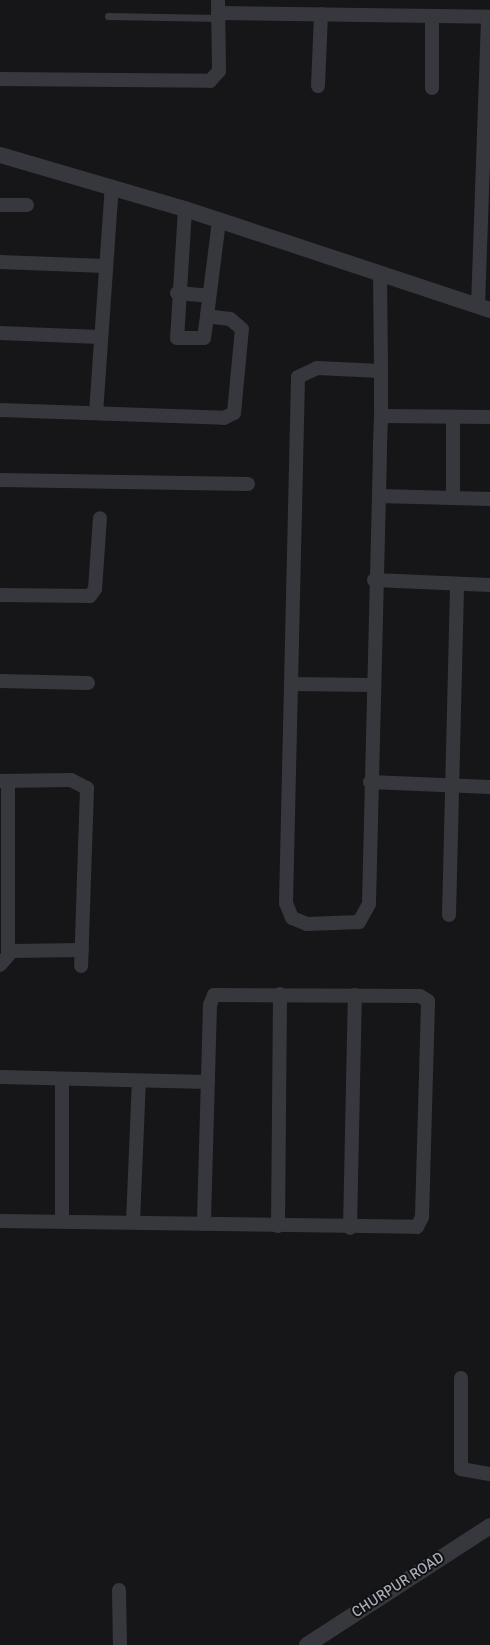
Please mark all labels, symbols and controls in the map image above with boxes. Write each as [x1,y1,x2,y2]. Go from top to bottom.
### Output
street label: CHURPUR ROAD [348,1548,448,1622]

